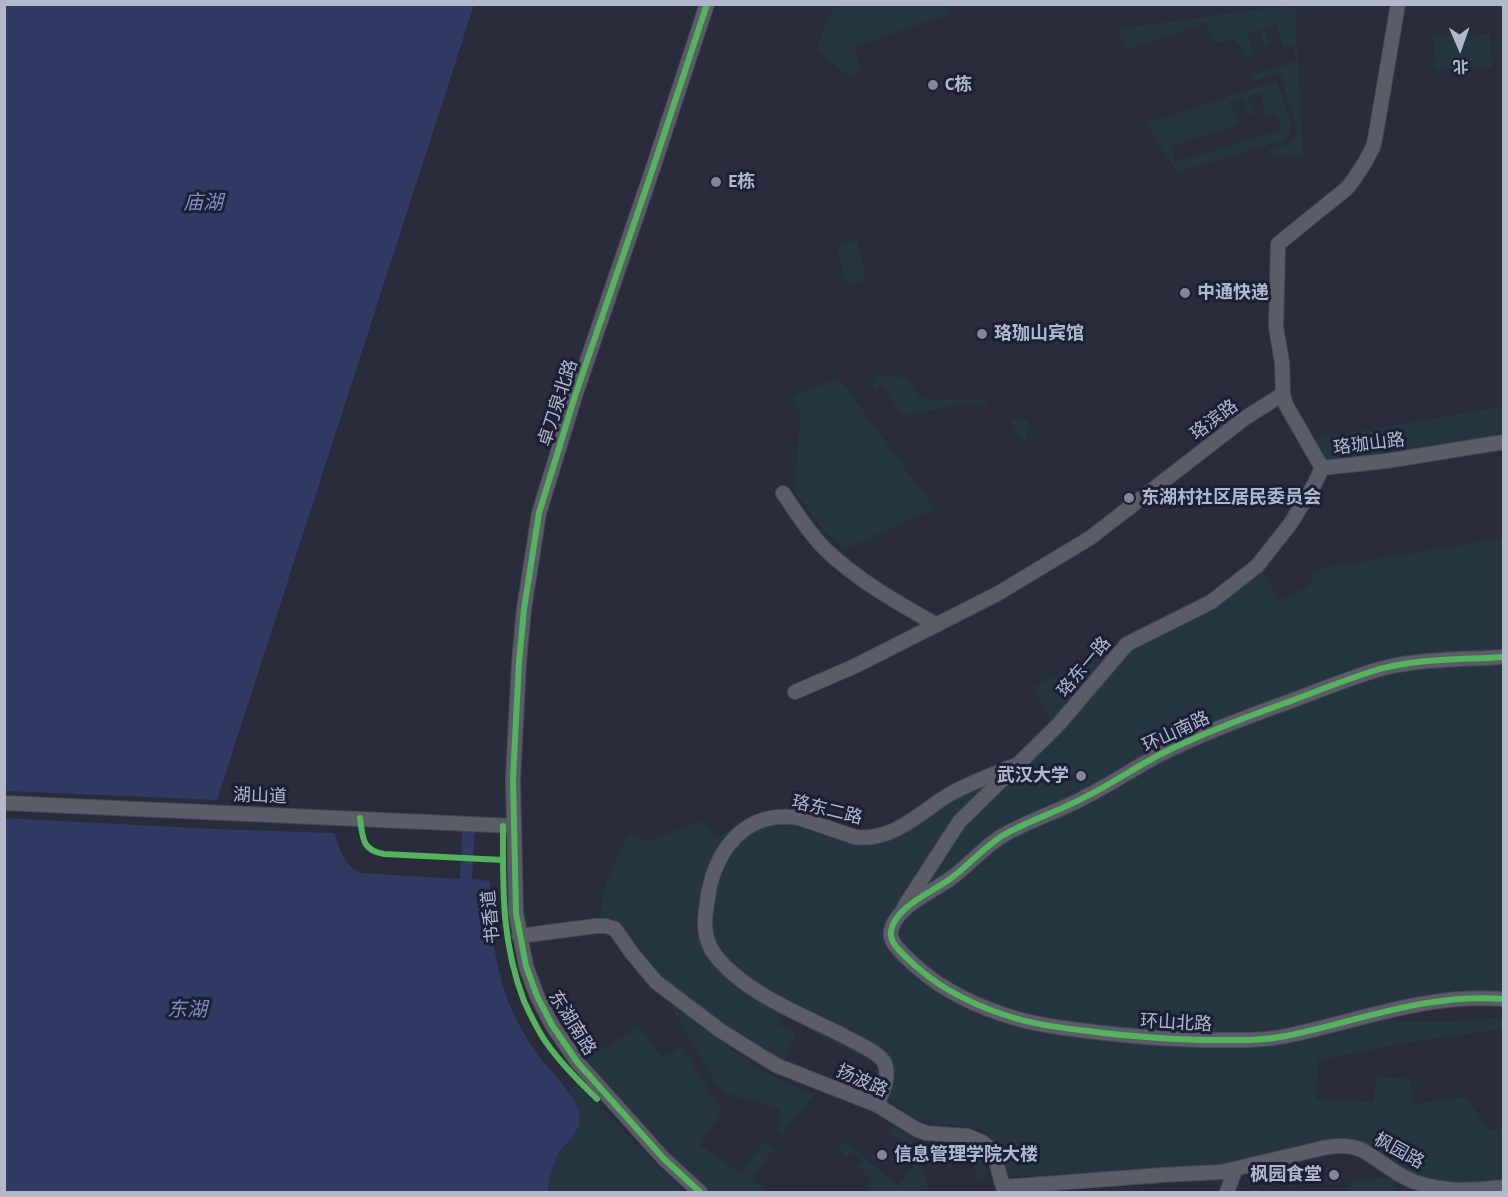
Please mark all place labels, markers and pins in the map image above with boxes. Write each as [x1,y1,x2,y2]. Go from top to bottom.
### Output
place label: C栋 [945,74,972,96]
marker: C栋 [926,78,940,92]
place label: E栋 [728,171,755,193]
marker: E栋 [709,175,723,189]
place label: 中通快递 [1197,282,1269,304]
marker: 中通快递 [1178,286,1192,300]
place label: 珞珈山宾馆 [994,323,1084,345]
marker: 珞珈山宾馆 [975,327,989,341]
place label: 东湖村社区居民委员会 [1141,487,1321,509]
marker: 东湖村社区居民委员会 [1122,491,1136,505]
place label: 武汉大学 [997,765,1069,787]
marker: 武汉大学 [1074,769,1088,783]
place label: 信息管理学院大楼 [894,1144,1038,1166]
marker: 信息管理学院大楼 [875,1148,889,1162]
place label: 枫园食堂 [1250,1164,1322,1186]
marker: 枫园食堂 [1327,1168,1341,1182]

